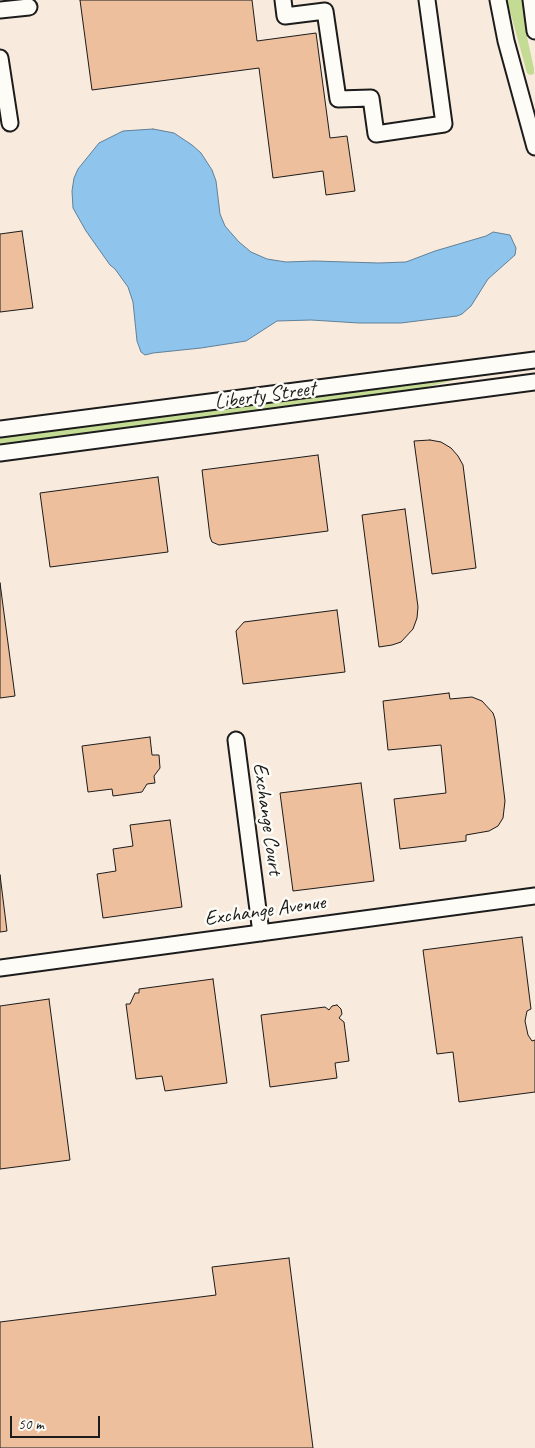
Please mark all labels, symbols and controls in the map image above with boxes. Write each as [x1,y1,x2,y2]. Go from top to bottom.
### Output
street label: Liberty Street [213,376,317,416]
street label: Exchange Court [247,761,287,877]
street label: Exchange Avenue [203,890,327,932]
scale bar [12,1406,102,1438]
text: 50 m [18,1415,44,1434]

